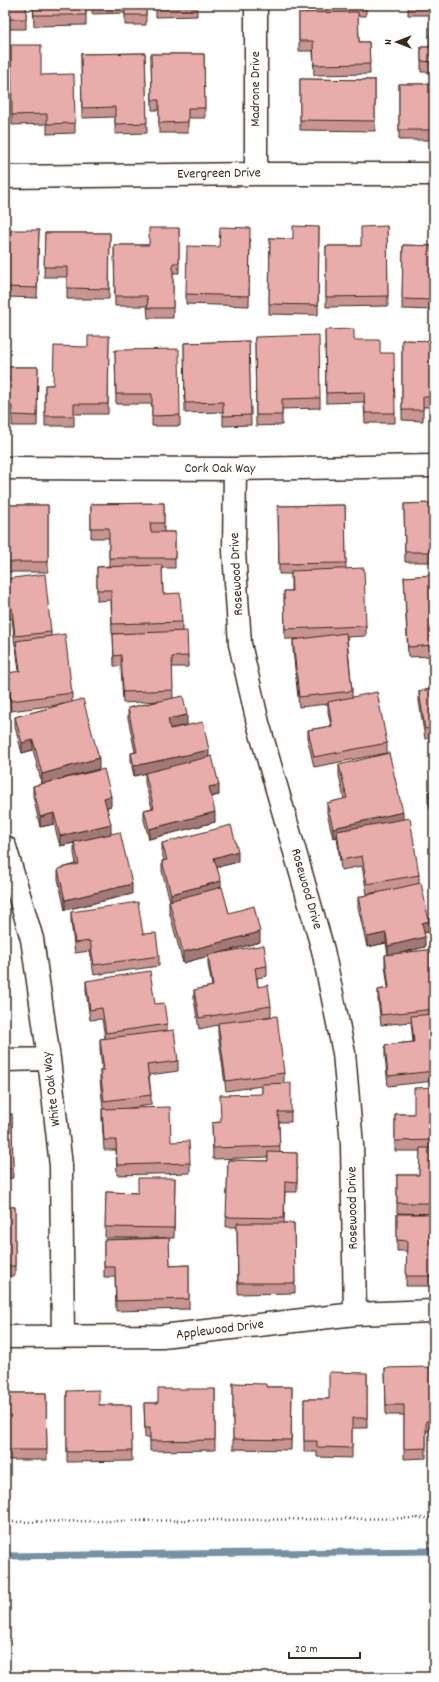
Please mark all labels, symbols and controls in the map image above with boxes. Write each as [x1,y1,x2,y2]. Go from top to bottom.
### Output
north arrow [377,22,417,62]
text: N [381,39,397,45]
street label: Madrone Drive [246,51,266,127]
street label: Evergreen Drive [177,163,261,185]
street label: Cork Oak Way [184,459,256,479]
street label: Rosewood Drive [225,532,249,616]
street label: Rosewood Drive [285,846,327,932]
street label: White Oak Way [37,1050,67,1128]
street label: Rosewood Drive [342,1166,364,1250]
street label: Applewood Drive [175,1315,265,1345]
scale bar [289,1634,360,1660]
text: 20 m [295,1641,318,1658]

